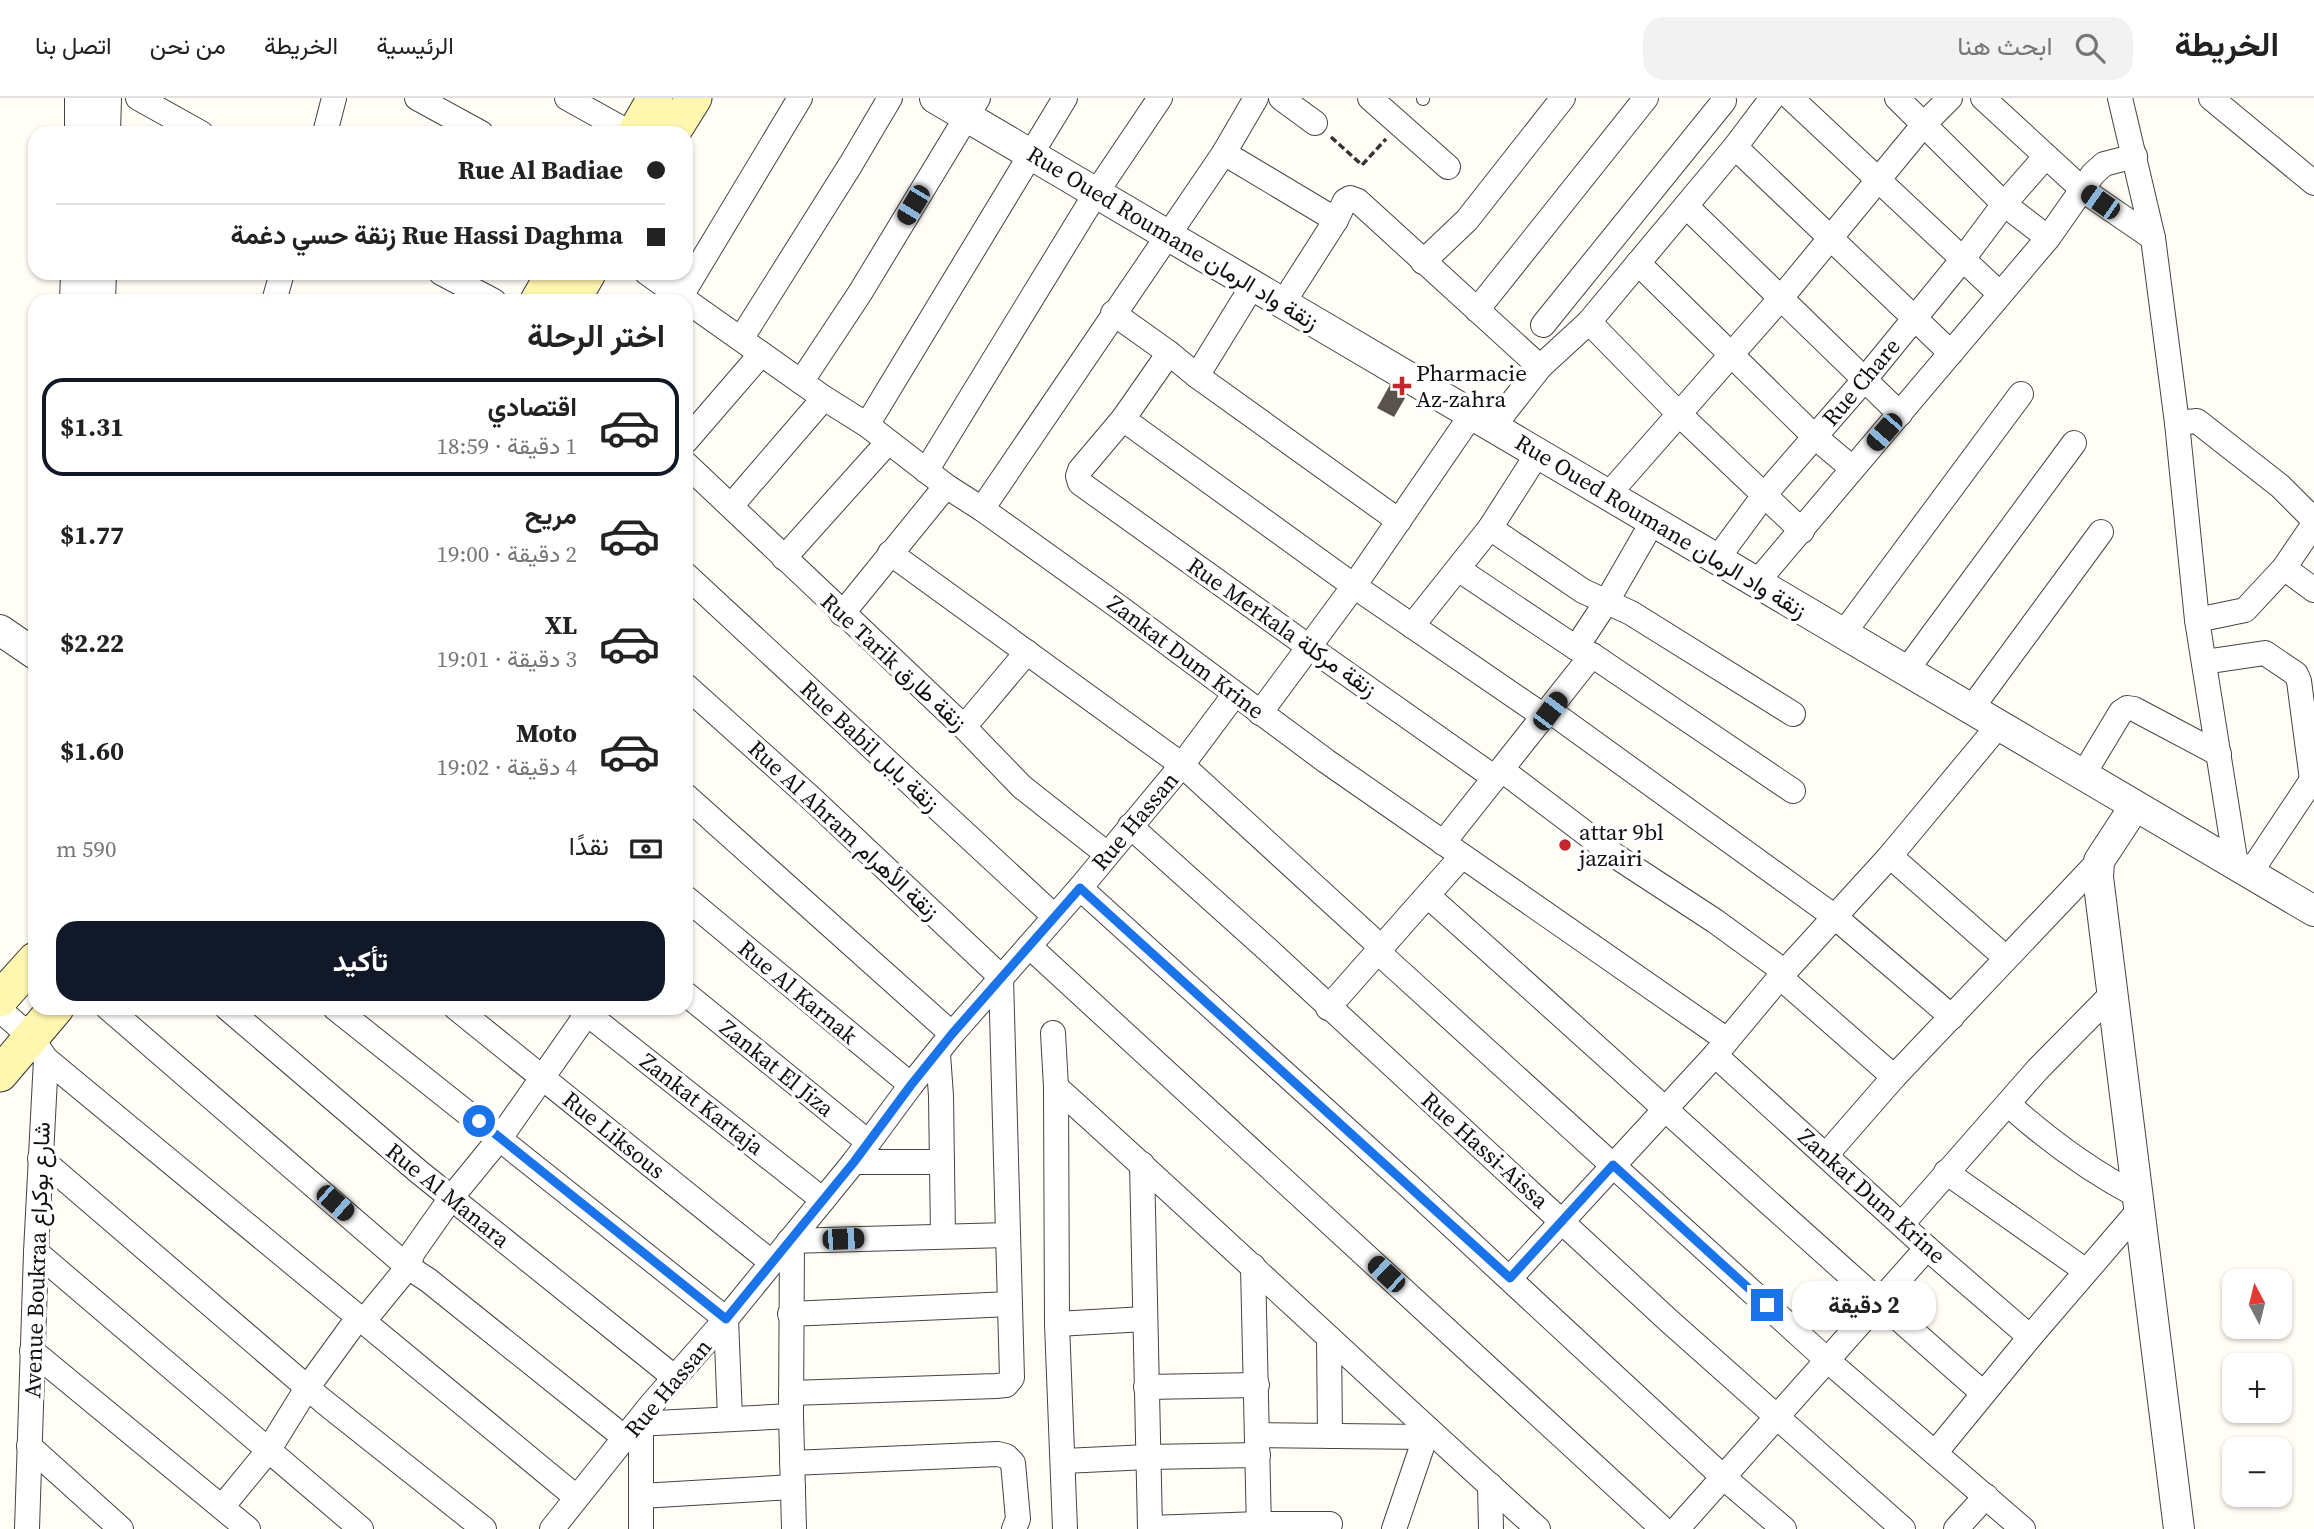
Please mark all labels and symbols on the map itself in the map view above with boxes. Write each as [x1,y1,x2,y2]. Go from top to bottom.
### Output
street label: Rue Oued Roumane زنقة واد الرمان [1021,138,1325,338]
car [2077,181,2124,223]
car [894,182,933,228]
street label: Rue Chare [1815,331,1907,433]
place label: Pharmacie Az-zahra [1416,357,1527,415]
marker: Pharmacie Az-zahra [1394,378,1410,394]
car [1863,409,1906,455]
street label: Rue Oued Roumane زنقة واد الرمان [1509,426,1813,626]
street label: Rue Merkala زنقة مركلة [1181,550,1383,704]
street label: Rue Tarik زنقة طارق [814,586,974,738]
street label: Zankat Dum Krine [1101,587,1271,727]
street label: Rue Babil زنقة بابل [793,673,947,819]
car [1529,688,1572,734]
street label: Rue Al Ahram زنقة الأهرام [741,733,947,927]
street label: Rue Hassan [1084,765,1186,877]
place label: attar 9bl jazairi [1577,816,1664,874]
marker: attar 9bl jazairi [1557,837,1573,853]
street label: Rue Al Karnak [731,932,865,1052]
street label: Zankat El Jiza [713,1012,841,1124]
street label: Zankat Kartaja [633,1045,771,1163]
street label: Rue Liksous [556,1084,672,1186]
street label: Rue Hassi-Aissa [1414,1084,1556,1216]
route start [463,1105,495,1137]
street label: Avenue Boukraa شارع بوكراع [16,1121,58,1399]
street label: Zankat Dum Krine [1791,1121,1953,1271]
street label: Rue Al Manara [379,1135,517,1255]
car [313,1181,358,1225]
car [822,1228,865,1250]
car [1364,1252,1409,1296]
north arrow [2222,1269,2292,1339]
callout: 2 دقيقة [1792,1280,1935,1330]
route end [1751,1289,1783,1321]
street label: Rue Hassan [617,1332,719,1444]

